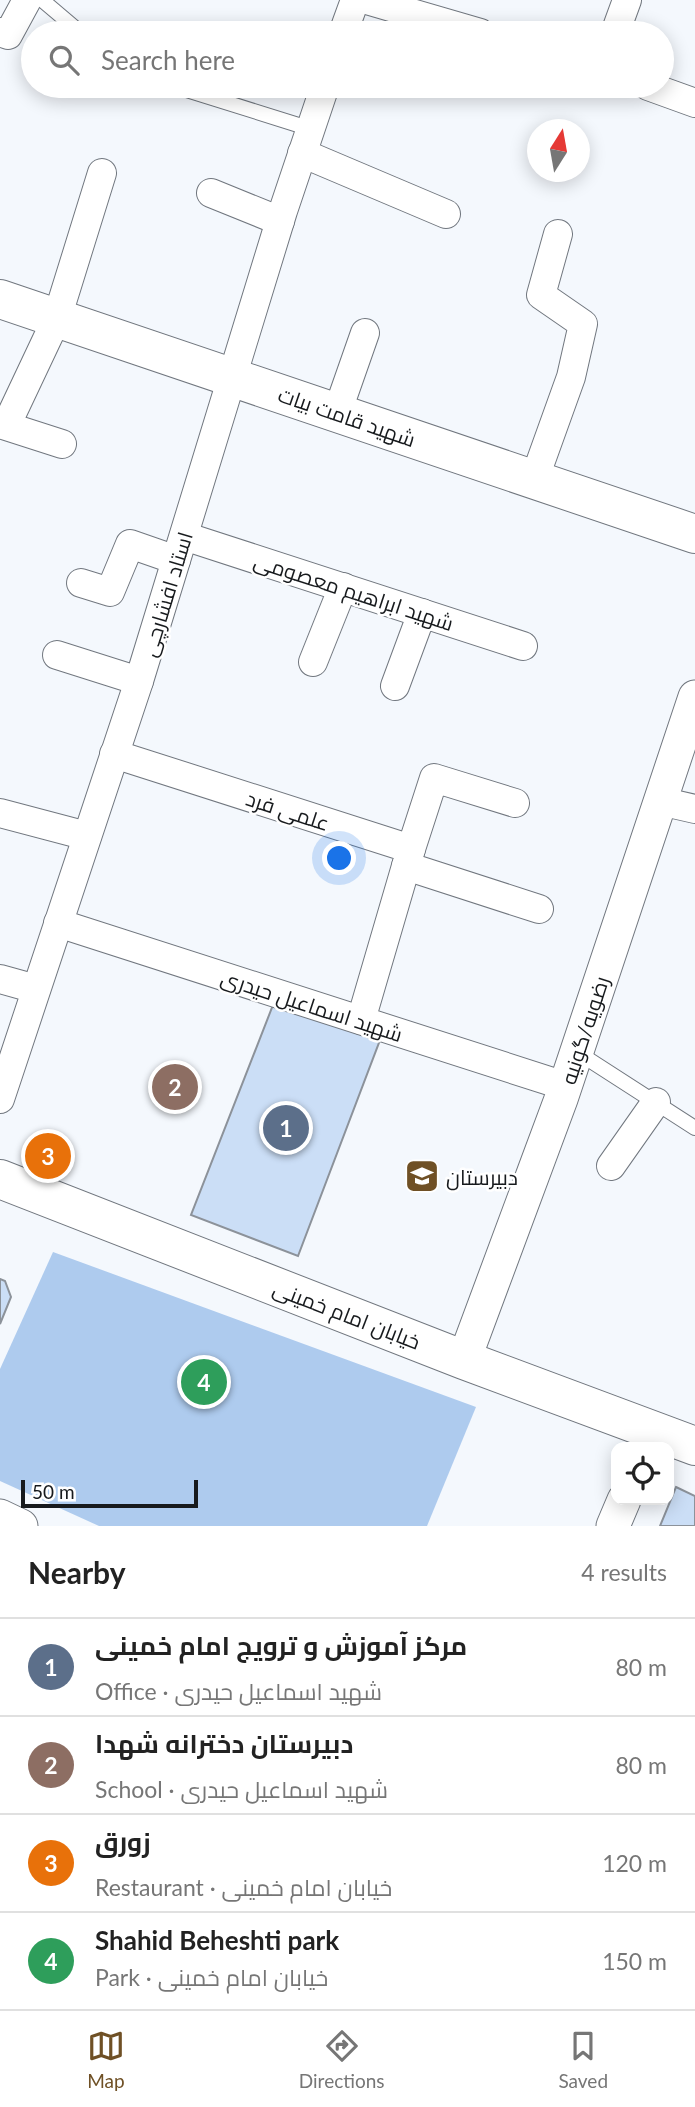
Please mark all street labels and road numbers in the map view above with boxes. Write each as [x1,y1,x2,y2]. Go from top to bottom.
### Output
street label: شهید قامت بیات [274,381,419,453]
street label: استاد افشارچی [135,529,200,660]
street label: شهید ابراهیم معصومی [250,547,457,638]
street label: علمی فرد [243,785,333,837]
street label: شهید اسماعیل حیدری [217,964,406,1048]
street label: رضویه/گونیه [555,973,614,1088]
street label: خیابان امام خمینی [269,1274,424,1356]

